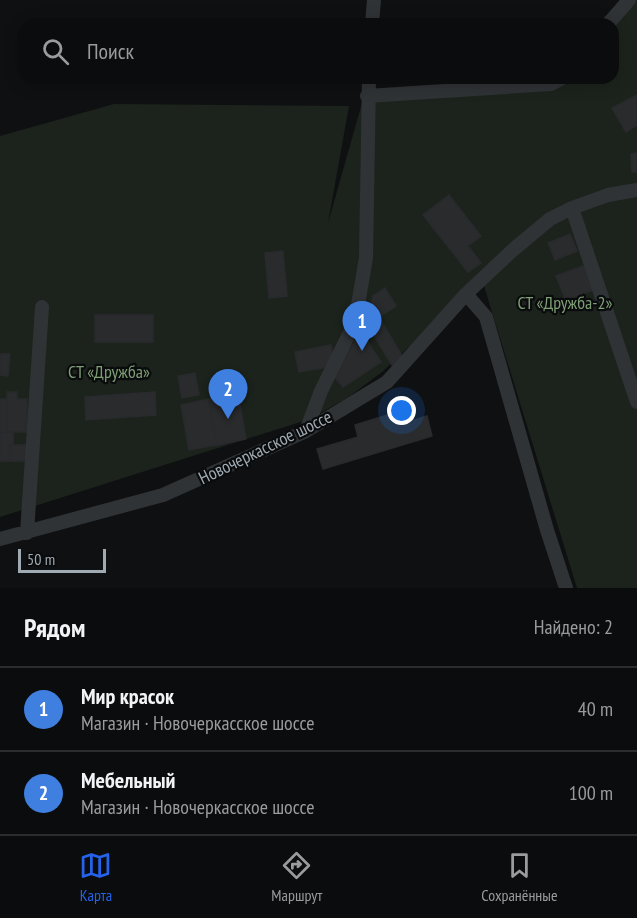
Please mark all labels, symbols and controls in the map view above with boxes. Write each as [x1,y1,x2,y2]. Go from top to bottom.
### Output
search box [18,18,619,84]
icon: search [39,35,72,68]
text: Поиск [87,37,134,65]
park label: СТ «Дружба-2» [517,291,613,314]
pin: 1 [342,302,382,351]
park label: СТ «Дружба» [68,360,150,383]
pin: 2 [208,370,248,419]
your location [387,396,416,425]
street label: Новочеркасское шоссе [195,405,335,489]
scale bar [18,546,106,574]
text: 50 m [27,549,55,569]
text: Рядом [24,611,85,644]
text: Найдено: 2 [534,614,613,640]
text: Мир красок [81,682,174,710]
text: 1 [39,696,48,722]
text: 40 m [578,696,613,722]
text: Магазин · Новочеркасское шоссе [81,710,315,736]
text: Мебельный [81,766,175,794]
text: 2 [39,780,48,806]
text: 100 m [569,780,613,806]
text: Магазин · Новочеркасское шоссе [81,794,315,820]
tab: Карта [79,849,112,905]
tab: Маршрут [271,849,322,905]
tab: Сохранённые [481,849,558,905]

